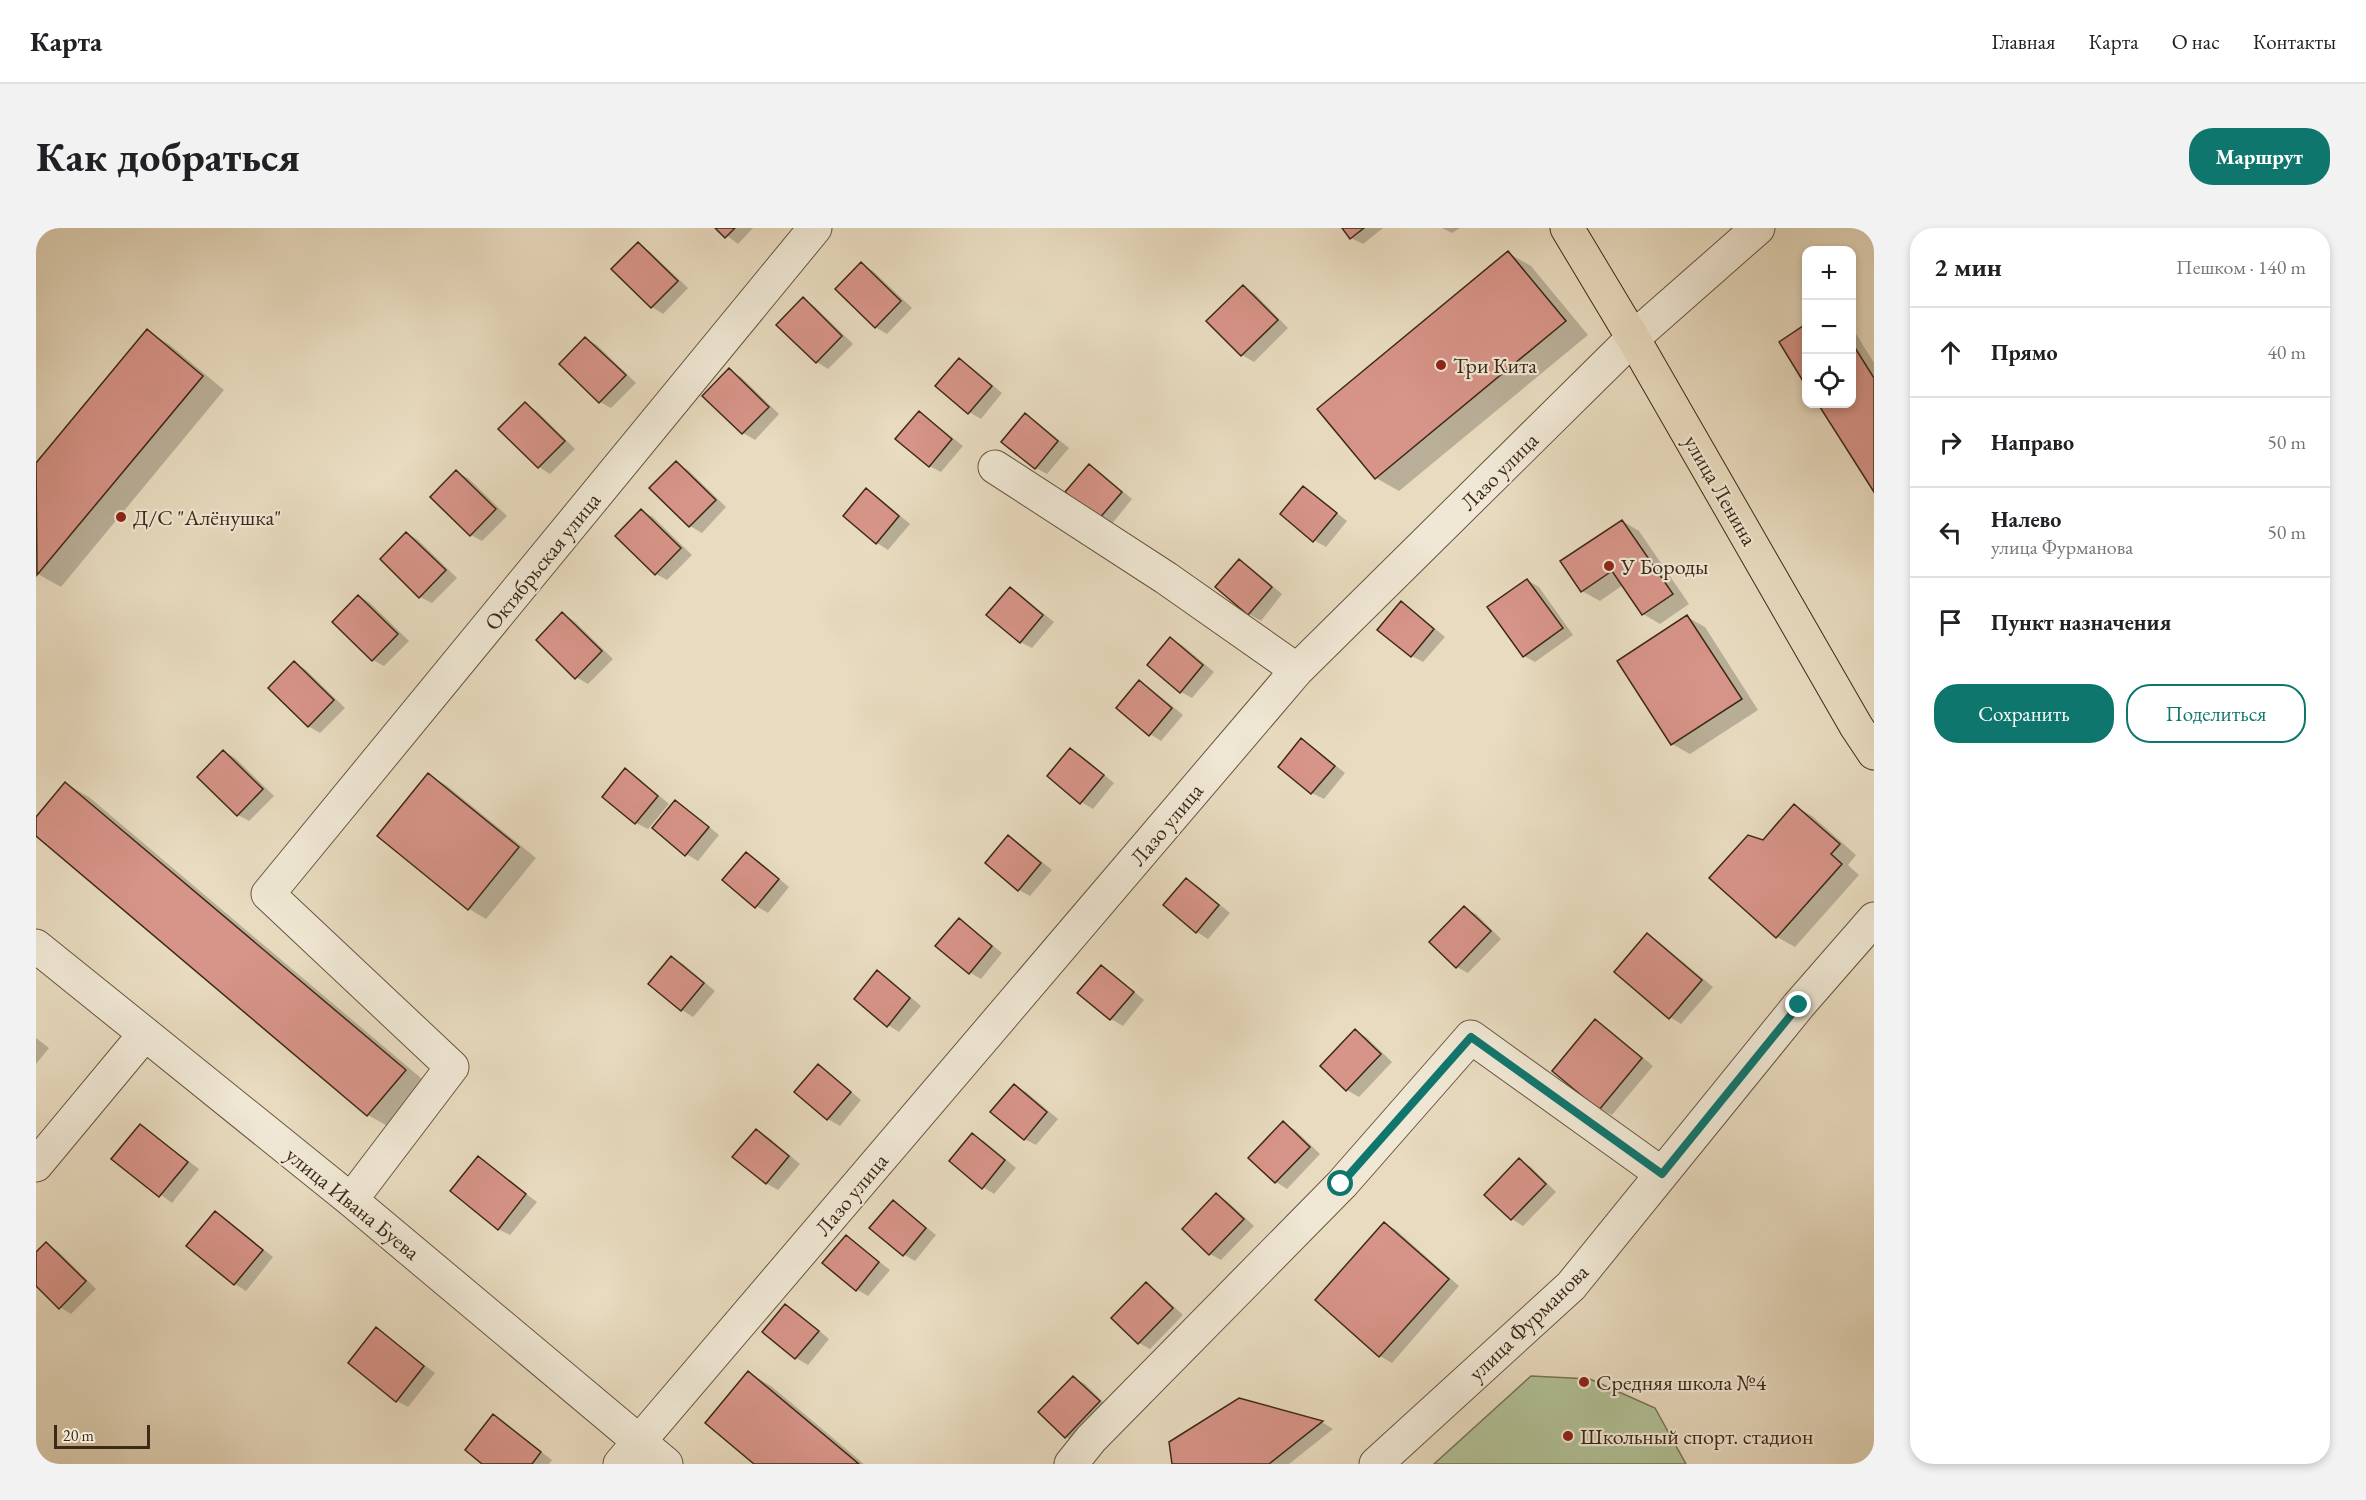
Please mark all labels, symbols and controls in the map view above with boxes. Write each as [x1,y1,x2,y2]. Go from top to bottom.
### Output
text: Карта [30,23,102,59]
text: Главная [1991,28,2055,55]
text: Карта [2088,28,2139,55]
text: О нас [2172,28,2220,55]
text: Контакты [2253,28,2336,55]
button: Маршрут [2189,128,2330,185]
text: Как добраться [36,129,300,184]
map controls [1802,246,1856,408]
button: + [1802,246,1856,300]
text: 2 мин [1934,250,2002,284]
text: Пешком · 140 m [2176,254,2306,280]
button: − [1802,300,1856,354]
icon: ahead [1934,336,1967,369]
text: Прямо [1991,338,2058,367]
text: 40 m [2267,339,2306,365]
place label: Три Кита [1453,351,1537,380]
button: locate [1802,354,1856,408]
marker: Три Кита [1434,358,1448,372]
street label: Лазо улица [1454,426,1545,517]
icon: right [1934,426,1967,459]
text: Направо [1991,428,2074,457]
text: 50 m [2267,429,2306,455]
street label: улица Ленина [1677,430,1764,551]
street label: Октябрьская улица [478,486,607,636]
place label: Д/С "Алёнушка" [133,503,282,532]
text: Налево [1991,505,2061,534]
marker: Д/С "Алёнушка" [114,510,128,524]
icon: left [1934,516,1967,549]
text: 50 m [2267,519,2306,545]
text: улица Фурманова [1991,534,2133,560]
place label: У Бороды [1620,552,1708,581]
marker: У Бороды [1602,559,1616,573]
icon: arrive [1934,606,1967,639]
text: Пункт назначения [1991,608,2171,637]
button: Сохранить [1934,684,2114,743]
button: Поделиться [2126,684,2306,743]
street label: Лазо улица [1123,777,1210,872]
route end [1785,991,1811,1017]
street label: улица Ивана Буева [279,1140,426,1267]
street label: Лазо улица [808,1147,895,1242]
route start [1327,1170,1353,1196]
street label: улица Фурманова [1462,1257,1595,1387]
place label: Средняя школа №4 [1596,1368,1767,1397]
marker: Средняя школа №4 [1577,1375,1591,1389]
scale bar [54,1422,150,1450]
place label: Школьный спорт. стадион [1580,1422,1813,1451]
text: 20 m [63,1425,94,1446]
marker: Школьный спорт. стадион [1561,1429,1575,1443]

